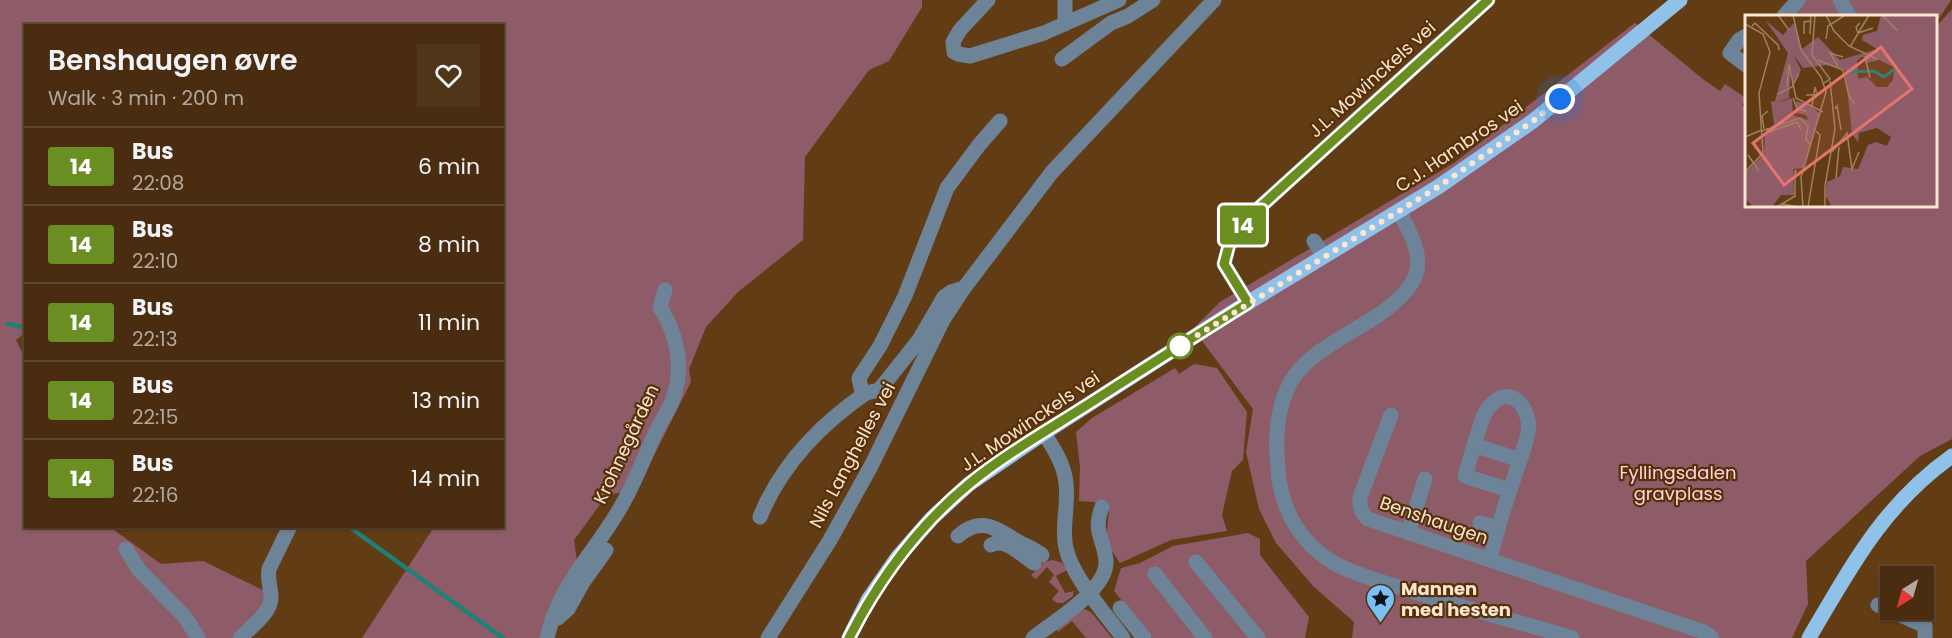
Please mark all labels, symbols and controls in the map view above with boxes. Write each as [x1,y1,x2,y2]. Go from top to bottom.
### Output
street label: J.L. Mowinckels vei [1303,15,1441,143]
inset map [1745,15,1937,207]
text: Benshaugen øvre [48,41,298,80]
button: heart [417,44,480,107]
text: Walk · 3 min · 200 m [48,84,244,112]
your location [1545,84,1575,114]
street label: C.J. Hambros vei [1390,94,1528,198]
text: Bus [132,136,174,167]
text: 6 min [418,151,480,182]
text: 14 [70,152,92,181]
text: 22:08 [132,169,184,197]
line badge: 14 [1216,206,1270,244]
text: 14 [1232,211,1254,240]
text: Bus [132,214,174,245]
text: 8 min [418,229,480,260]
text: 14 [70,230,92,259]
text: 22:10 [132,247,178,275]
text: Bus [132,292,174,323]
text: 11 min [418,307,480,338]
text: 14 [70,308,92,337]
text: 22:13 [132,325,177,353]
unlabelled marker [1167,333,1193,359]
street label: J.L. Mowinckels vei [955,365,1105,477]
text: Bus [132,370,174,401]
street label: Nils Langhelles vei [803,378,901,532]
street label: Krohnegården [587,380,665,508]
text: 13 min [412,385,480,416]
text: 14 [70,386,92,415]
text: 22:15 [132,403,178,431]
text: Bus [132,448,174,479]
park label: Fyllingsdalen gravplass [1619,460,1737,506]
text: 14 min [411,463,480,494]
text: 14 [70,464,92,493]
text: 22:16 [132,481,178,509]
street label: Benshaugen [1376,490,1492,550]
north arrow [1880,566,1934,620]
map controls [1880,566,1934,620]
place label: Mannen med hesten [1401,576,1511,622]
place icon: Mannen med hesten [1364,582,1396,624]

